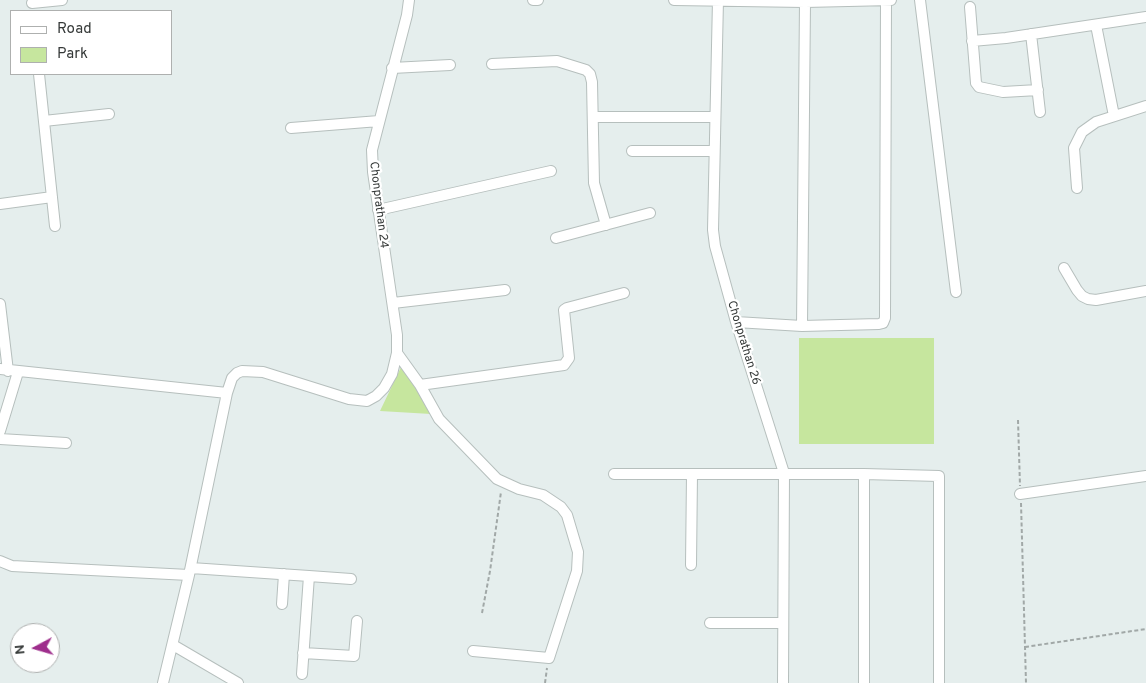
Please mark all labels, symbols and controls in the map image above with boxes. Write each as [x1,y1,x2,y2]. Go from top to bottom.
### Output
legend [10,10,172,75]
text: Road [57,20,92,39]
text: Park [57,45,88,64]
street label: Chonprathan 24 [366,161,390,249]
street label: Chonprathan 26 [723,299,763,387]
north arrow [10,623,60,673]
text: N [12,644,30,655]

